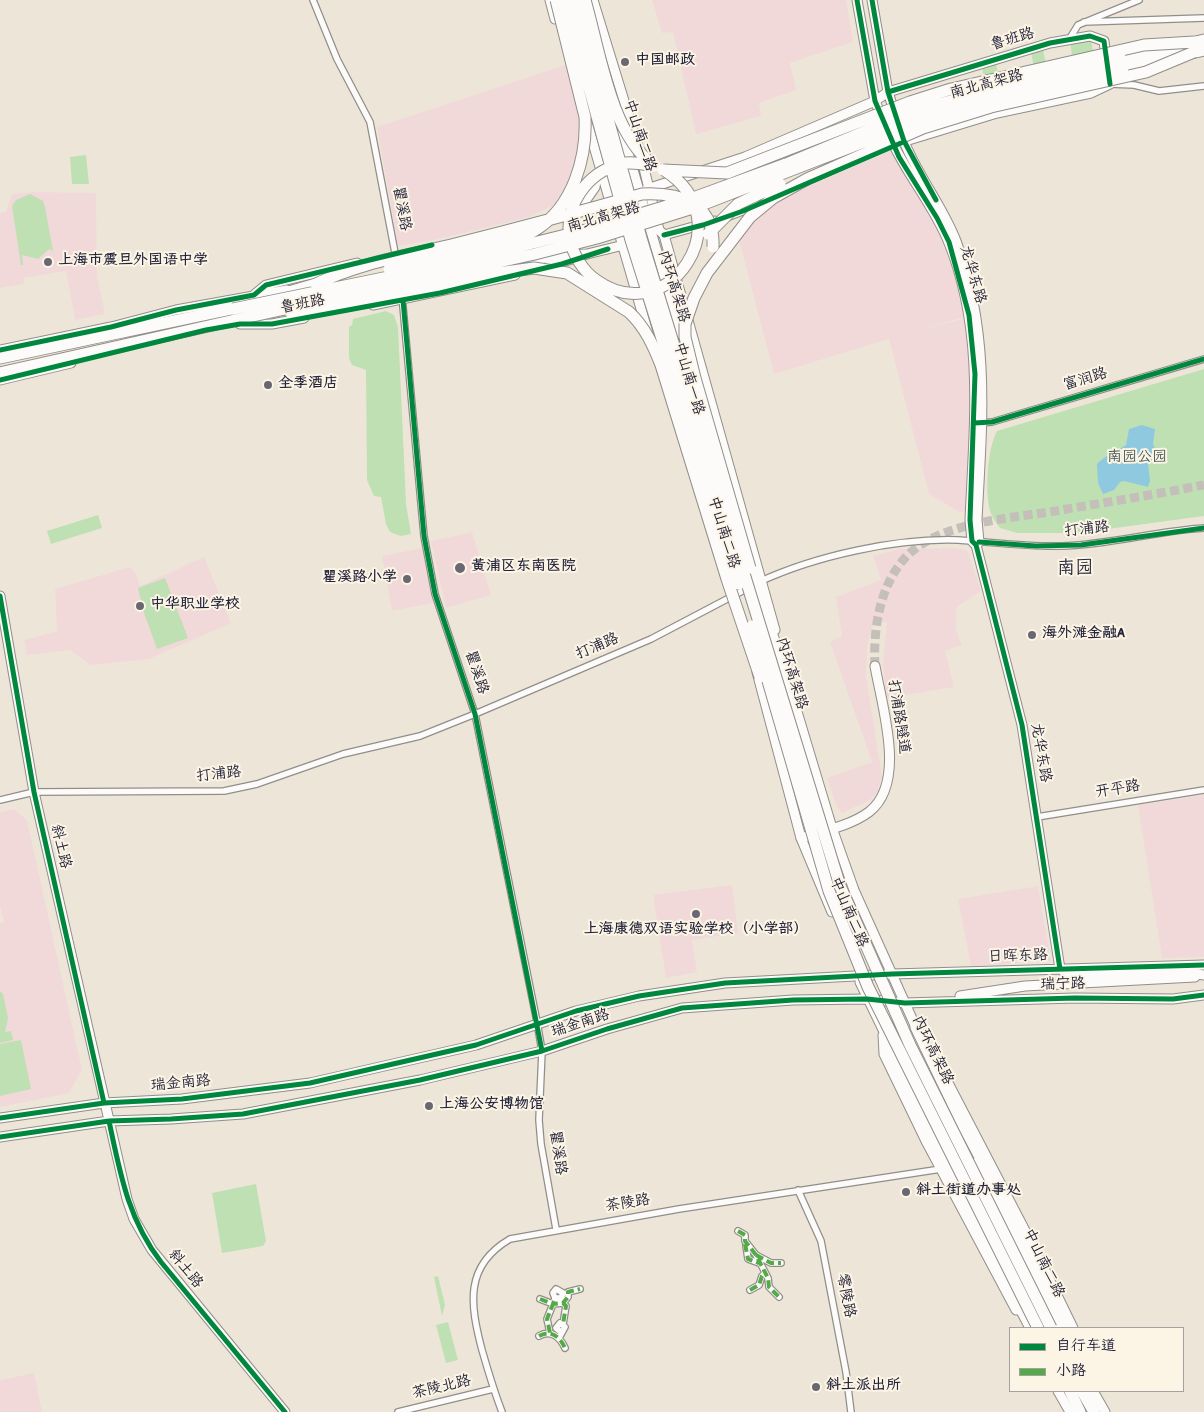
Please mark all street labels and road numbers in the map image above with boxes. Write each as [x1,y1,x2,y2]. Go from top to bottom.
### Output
street label: 鲁班路 [989,26,1037,56]
street label: 南北高架路 [948,68,1026,104]
street label: 中山南二路 [618,98,658,174]
street label: 瞿溪路 [387,185,413,233]
street label: 南北高架路 [565,200,643,238]
street label: 龙华东路 [954,244,988,306]
street label: 内环高架路 [652,249,692,325]
street label: 鲁班路 [279,293,327,319]
street label: 中山南一路 [668,340,706,418]
street label: 富润路 [1062,366,1110,396]
street label: 中山南二路 [702,495,742,571]
street label: 打浦路 [1064,520,1110,542]
street label: 打浦路 [574,631,622,665]
street label: 内环高架路 [770,636,810,712]
street label: 瞿溪路 [459,649,491,697]
street label: 打浦路隧道 [882,679,912,755]
street label: 龙华东路 [1025,722,1053,784]
street label: 打浦路 [196,765,242,787]
street label: 开平路 [1094,779,1142,803]
street label: 斜土路 [45,823,73,871]
street label: 中山南二路 [824,875,870,951]
street label: 日晖东路 [988,948,1048,968]
street label: 瑞宁路 [1040,977,1086,995]
street label: 瑞金南路 [550,1007,612,1043]
street label: 内环高架路 [906,1013,956,1089]
street label: 瑞金南路 [150,1073,212,1097]
street label: 瞿溪路 [544,1129,568,1177]
street label: 茶陵路 [604,1193,652,1217]
street label: 中山南二路 [1017,1226,1067,1302]
street label: 斜土路 [163,1247,205,1293]
street label: 零陵路 [831,1272,857,1320]
street label: 茶陵北路 [411,1373,473,1405]

